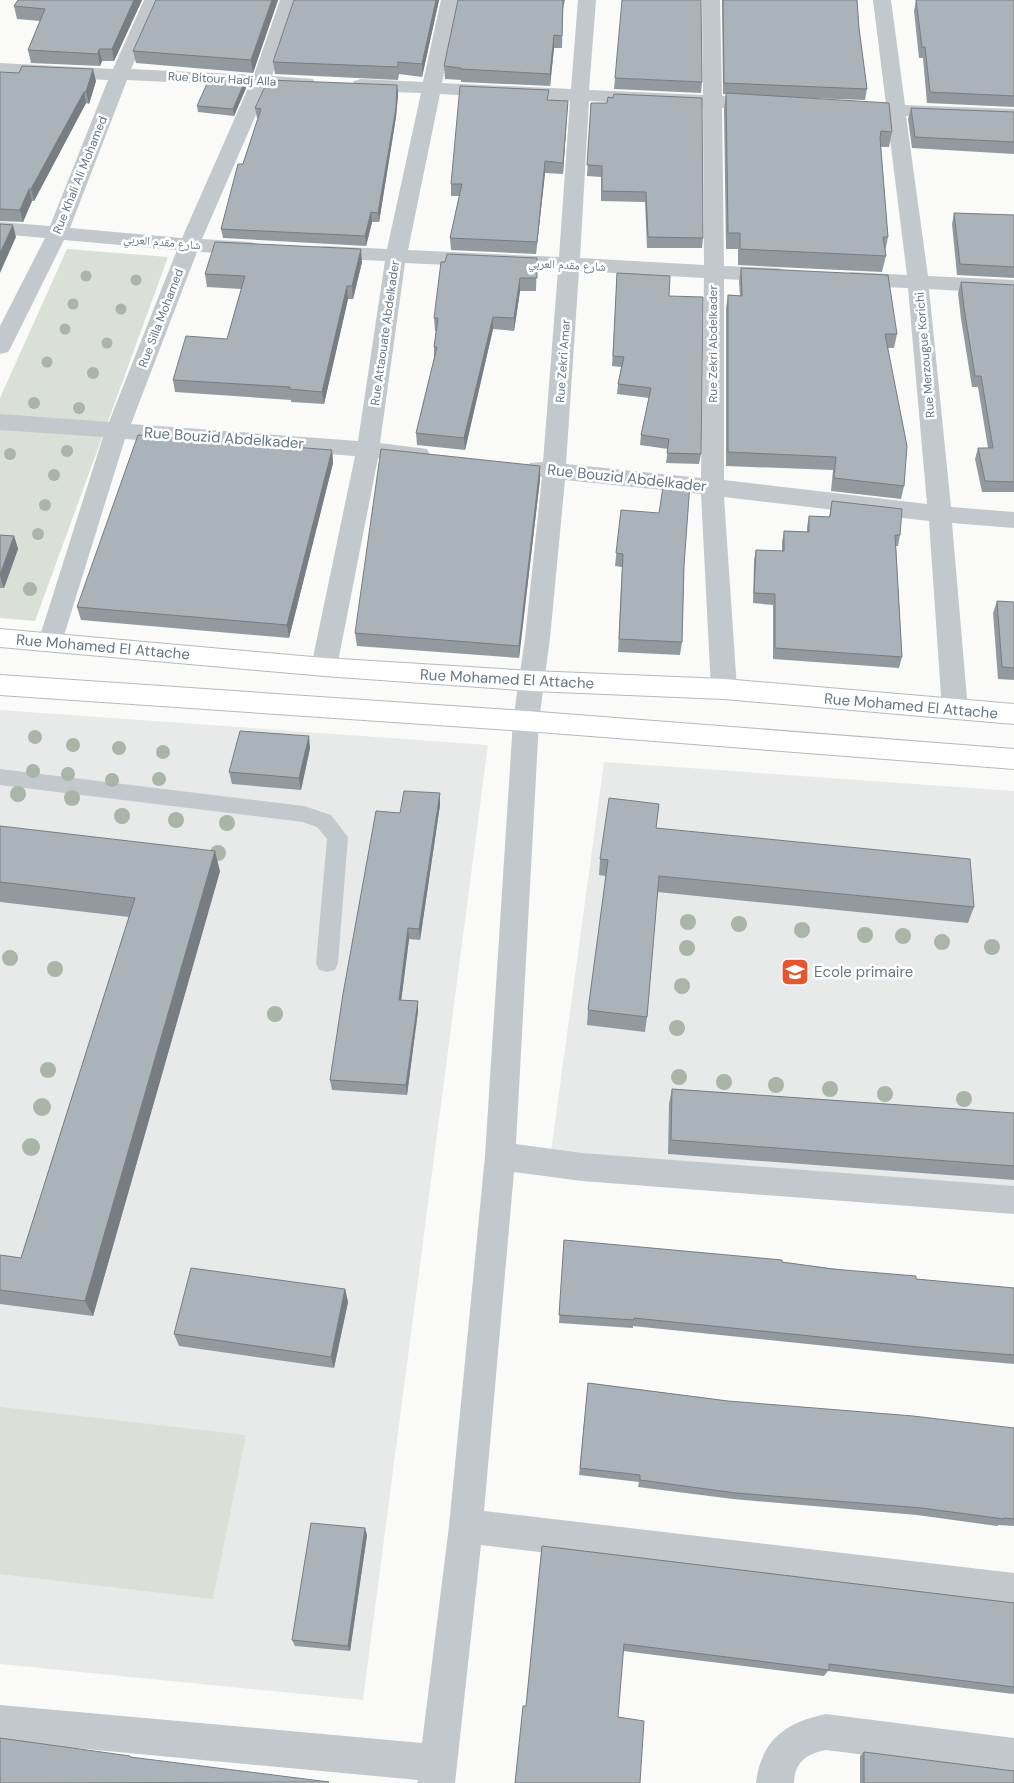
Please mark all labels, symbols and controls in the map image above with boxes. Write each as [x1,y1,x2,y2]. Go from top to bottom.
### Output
street label: Rue Bitour Hadj Alla [167,68,277,90]
street label: Rue Khali Ali Mohamed [49,114,111,236]
street label: شارع مقدم العربي [122,231,201,255]
street label: شارع مقدم العربي [528,255,606,277]
street label: Rue Attaouate Abdelkader [367,259,403,406]
street label: Rue Silla Mohamed [135,266,187,370]
street label: Rue Zekri Abdelkader [705,285,721,403]
street label: Rue Merzougue Korichi [912,291,938,419]
street label: Rue Zekri Amar [552,318,574,403]
street label: Rue Bouzid Abdelkader [143,422,305,454]
street label: Rue Bouzid Abdelkader [546,460,708,496]
street label: Rue Mohamed El Attache [15,629,191,665]
street label: Rue Mohamed El Attache [419,664,595,694]
street label: Rue Mohamed El Attache [823,688,999,724]
school or university icon: Ecole primaire [780,957,810,987]
place label: Ecole primaire [814,962,913,982]

